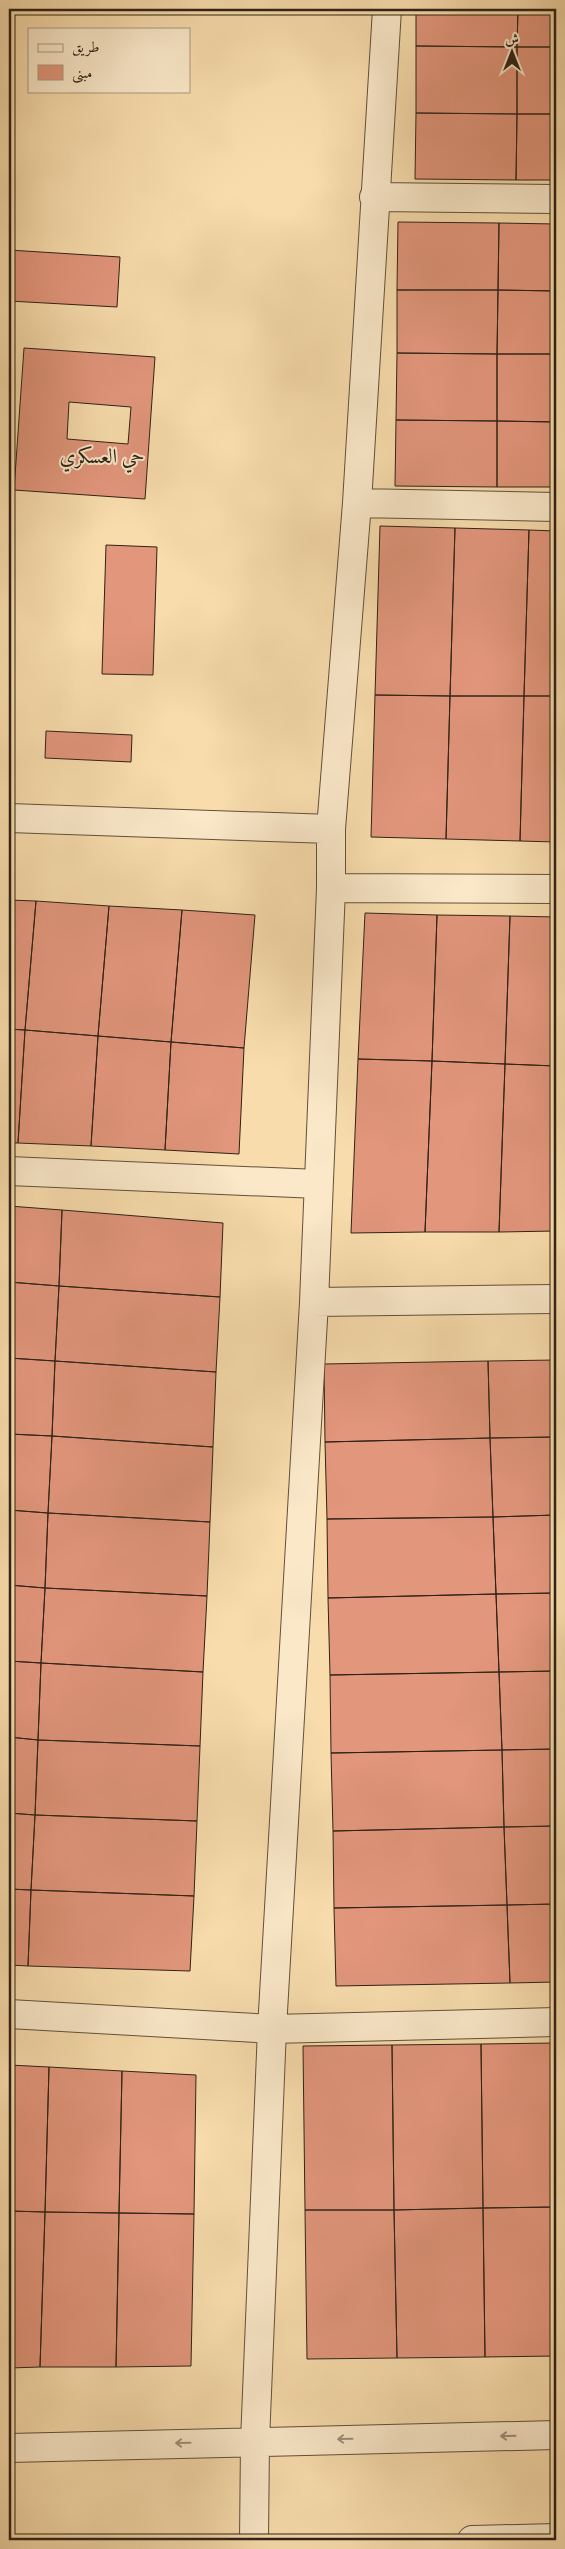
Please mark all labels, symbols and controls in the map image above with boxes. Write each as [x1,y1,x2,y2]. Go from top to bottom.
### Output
legend [28,28,190,92]
north arrow [488,28,538,78]
text: ش [505,31,519,48]
text: طريق [72,38,99,57]
text: مبنى [72,64,92,84]
district label: حي العسكري [59,444,145,473]
one-way arrow [500,2431,516,2441]
one-way arrow [337,2435,353,2444]
one-way arrow [175,2438,191,2448]

